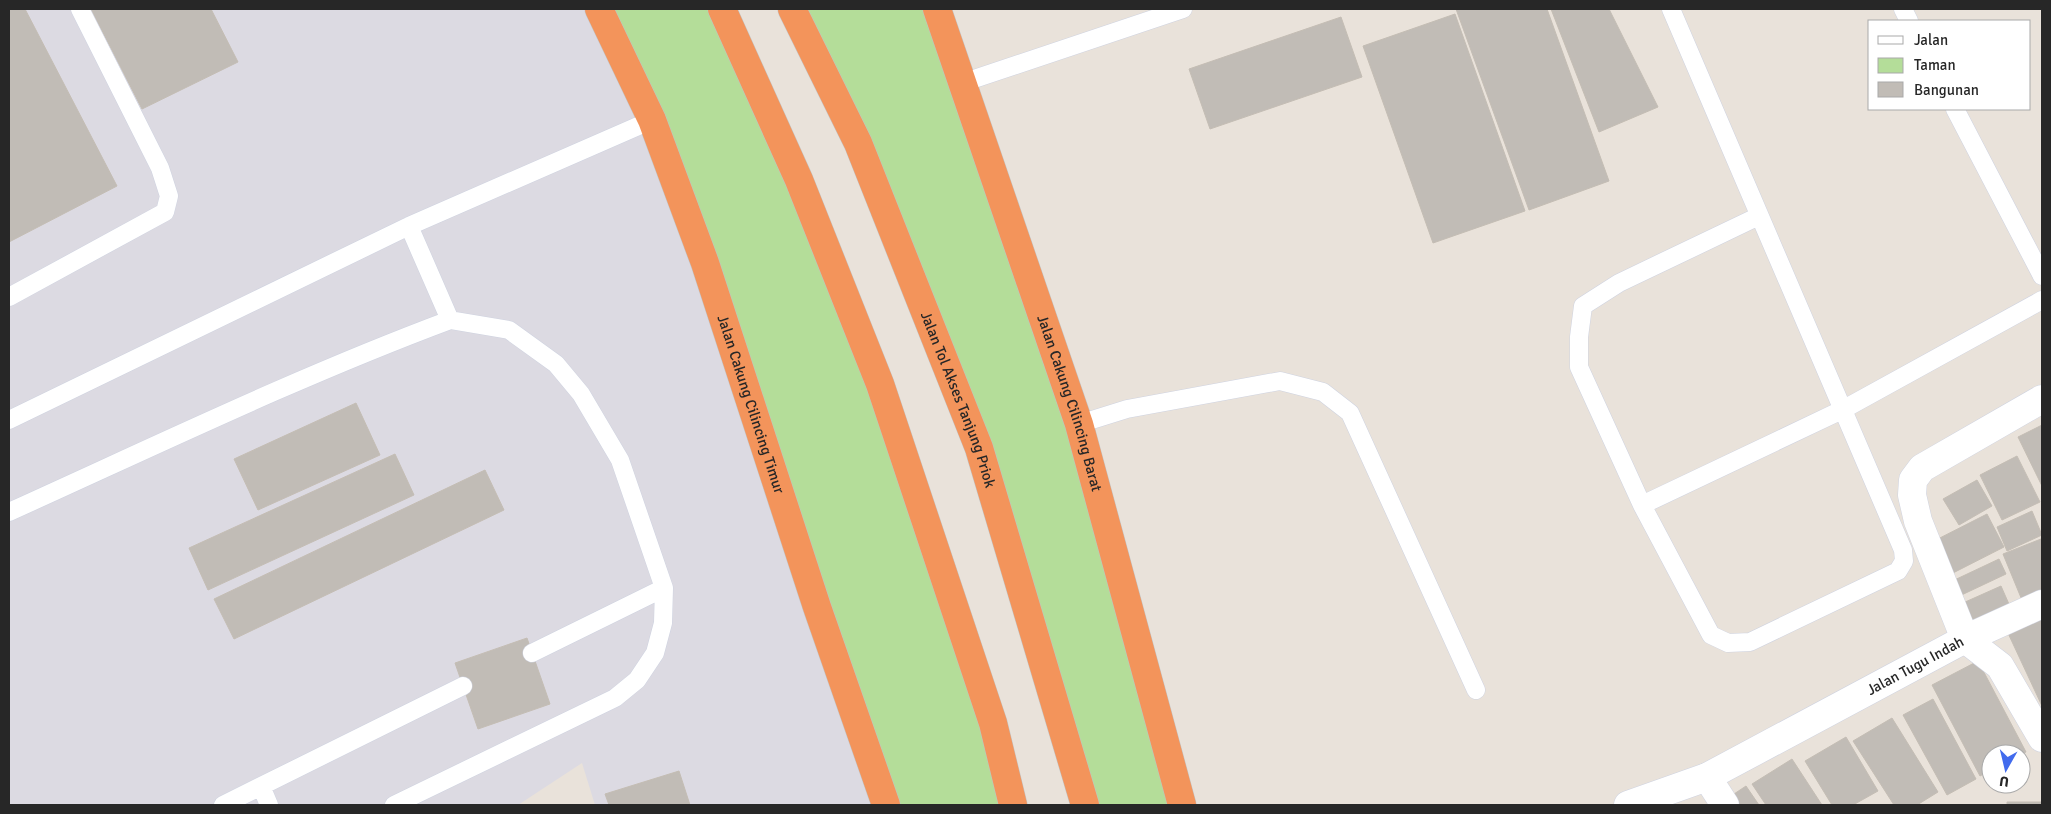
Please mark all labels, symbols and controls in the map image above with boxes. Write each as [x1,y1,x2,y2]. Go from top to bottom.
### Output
legend [1868,20,2031,110]
text: Jalan [1914,31,1948,49]
text: Taman [1914,56,1956,74]
text: Bangunan [1914,81,1979,99]
street label: Jalan Tol Akses Tanjung Priok [917,309,999,490]
street label: Jalan Cakung Cilincing Barat [1033,312,1106,493]
street label: Jalan Cakung Cilincing Timur [714,313,789,496]
street label: Jalan Tugu Indah [1864,632,1967,699]
north arrow [1981,744,2031,794]
text: U [1998,772,2010,790]

